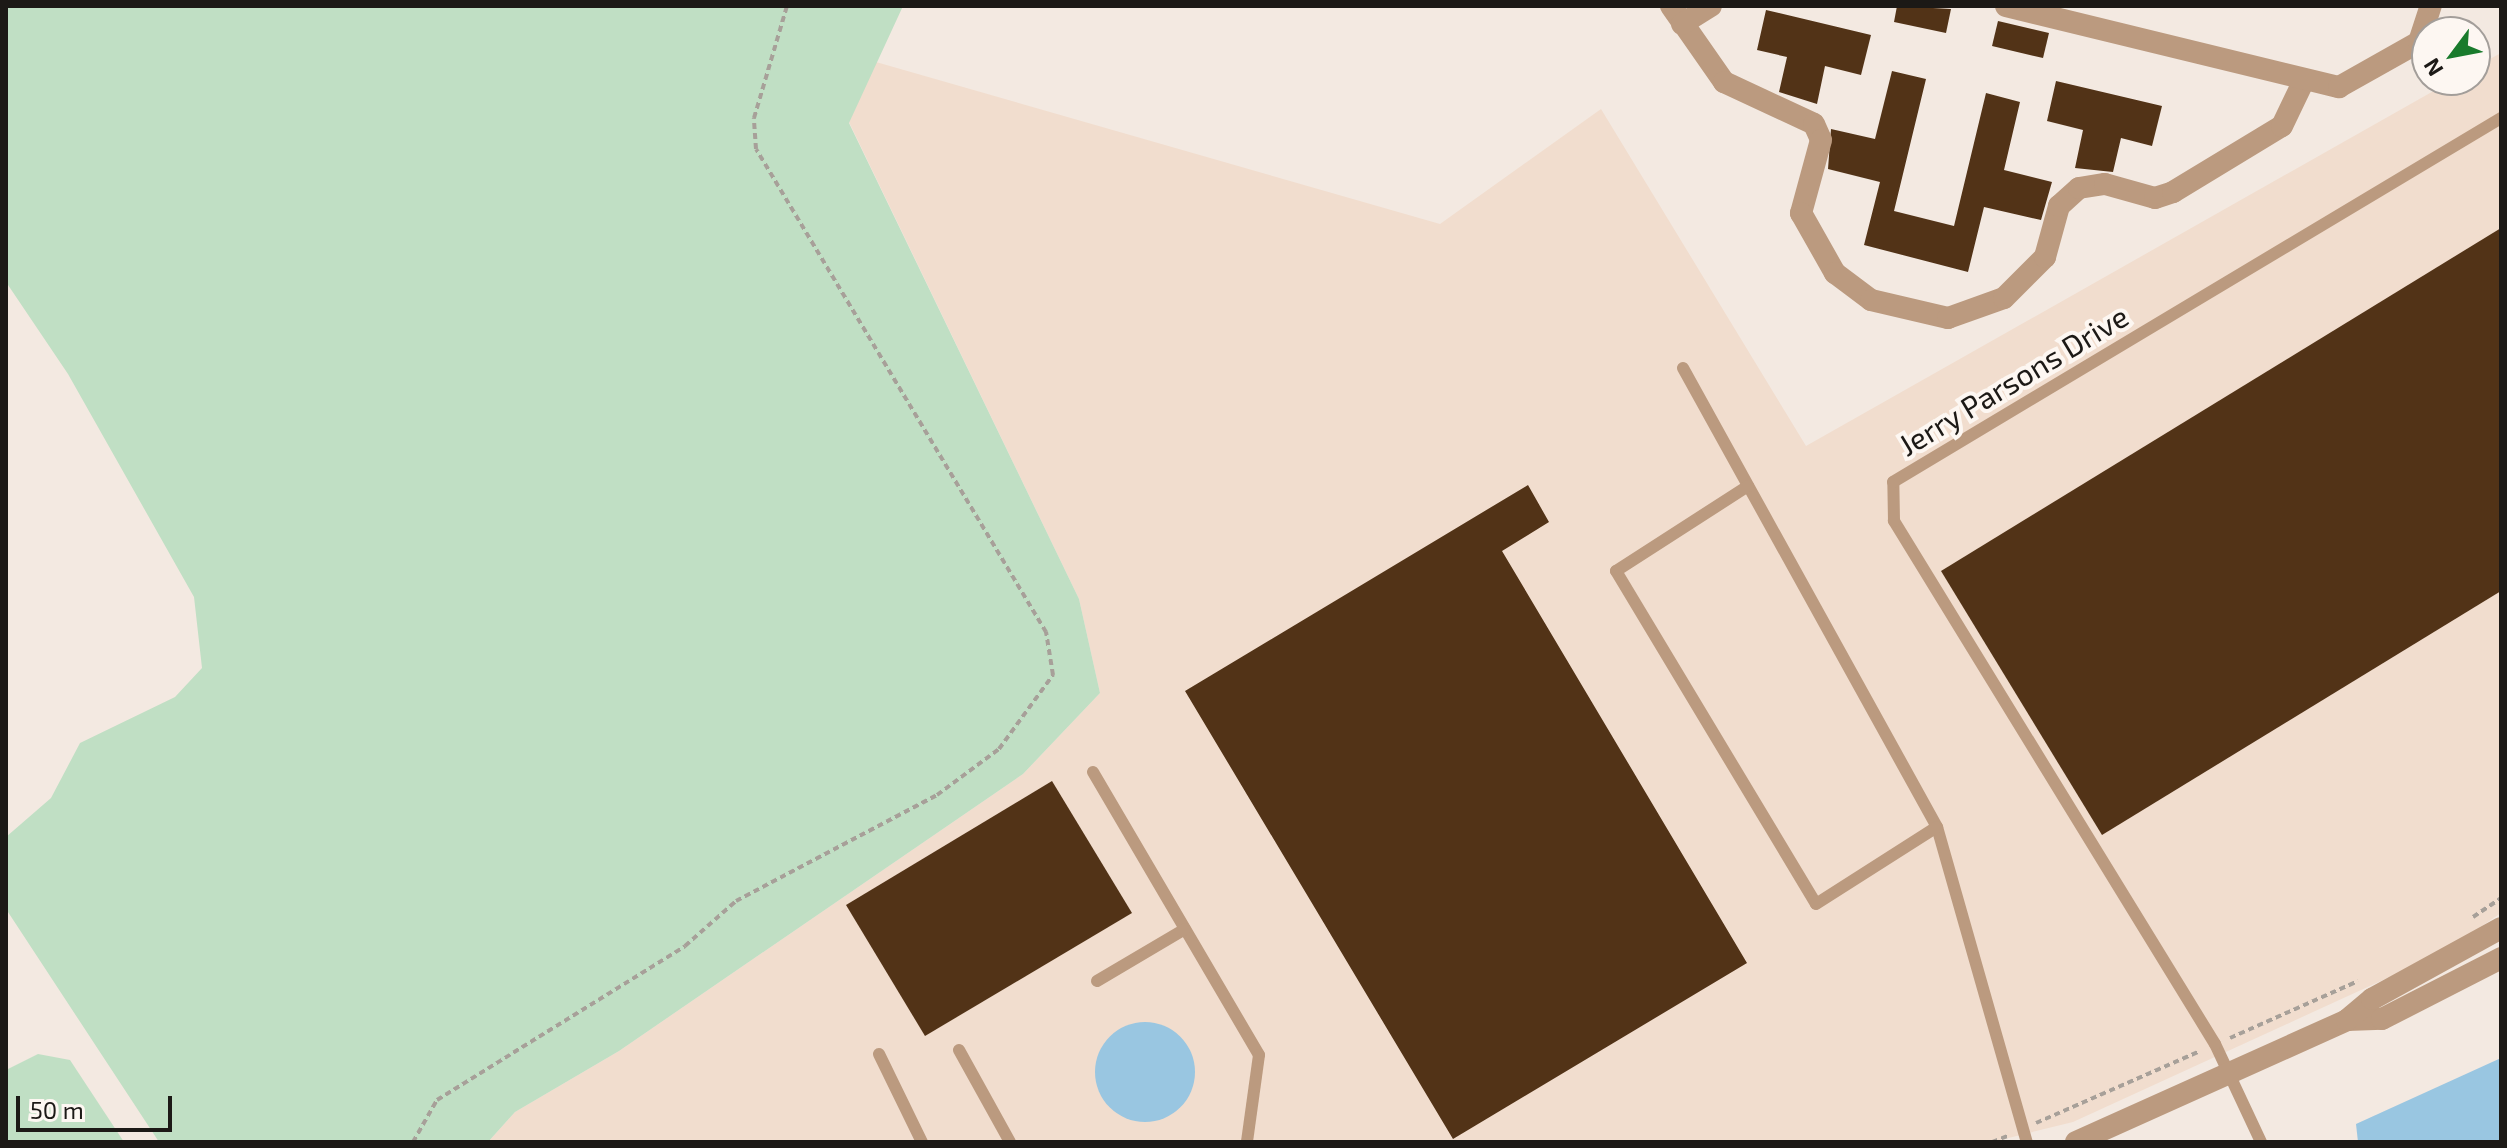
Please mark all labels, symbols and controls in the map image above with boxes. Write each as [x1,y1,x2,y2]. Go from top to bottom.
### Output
north arrow [2411,16,2491,96]
text: N [2417,54,2448,81]
street label: Jerry Parsons Drive [1891,297,2135,463]
scale bar [20,1080,176,1130]
text: 50 m [30,1095,84,1124]

